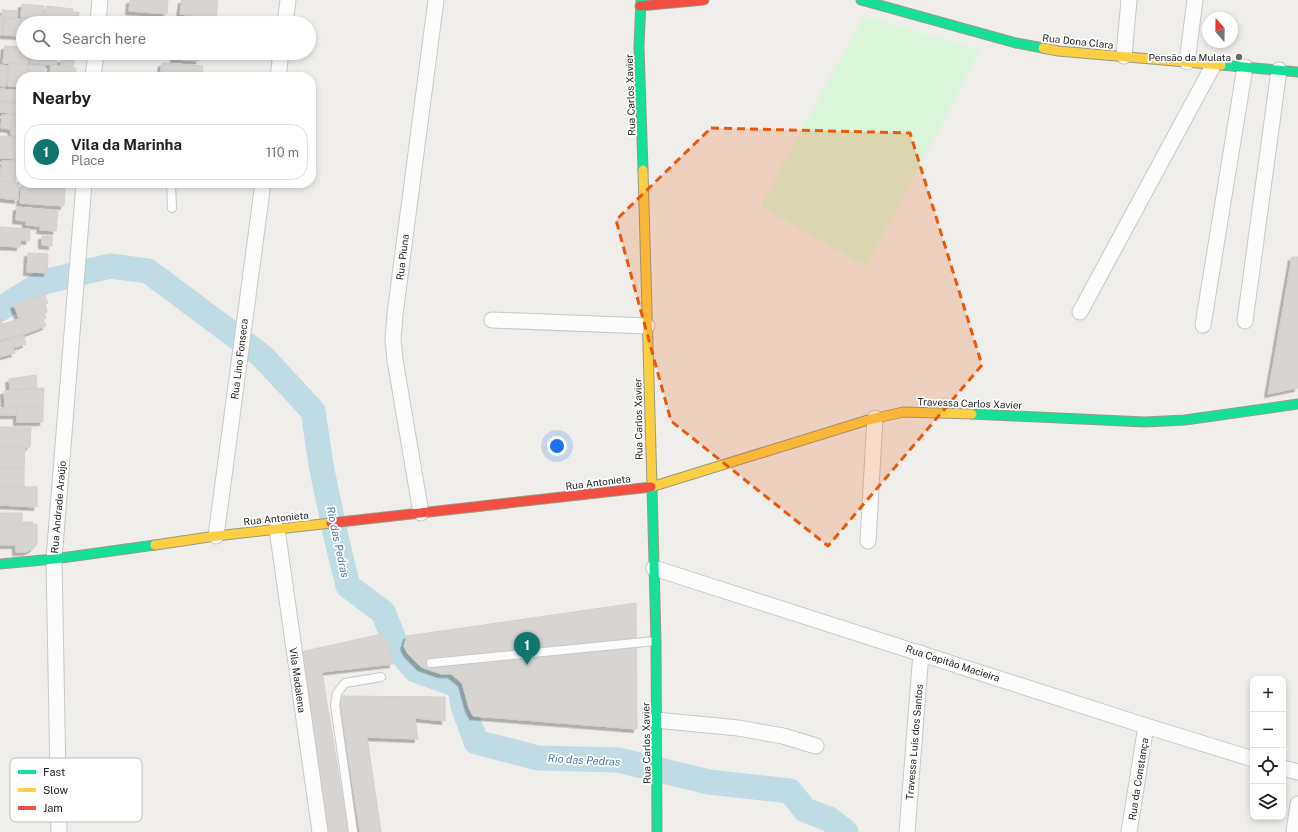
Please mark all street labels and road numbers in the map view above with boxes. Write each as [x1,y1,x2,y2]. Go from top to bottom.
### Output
street label: Rua Dona Clara [1042,31,1114,51]
street label: Rua Carlos Xavier [623,54,637,136]
street label: Rua Piuna [393,233,411,281]
street label: Rua Lino Fonseca [228,318,250,400]
street label: Rua Carlos Xavier [631,378,645,460]
street label: Travessa Carlos Xavier [917,395,1023,411]
street label: Rua Andrade Araújo [48,460,68,554]
street label: Rua Antonieta [565,472,631,492]
street label: Rua Antonieta [243,509,309,527]
street label: Rua Capitão Macieira [904,642,1002,684]
street label: Vila Madalena [287,647,309,713]
street label: Travessa Luís dos Santos [903,684,925,800]
street label: Rua Carlos Xavier [639,702,653,784]
street label: Rua da Constança [1126,737,1150,821]

